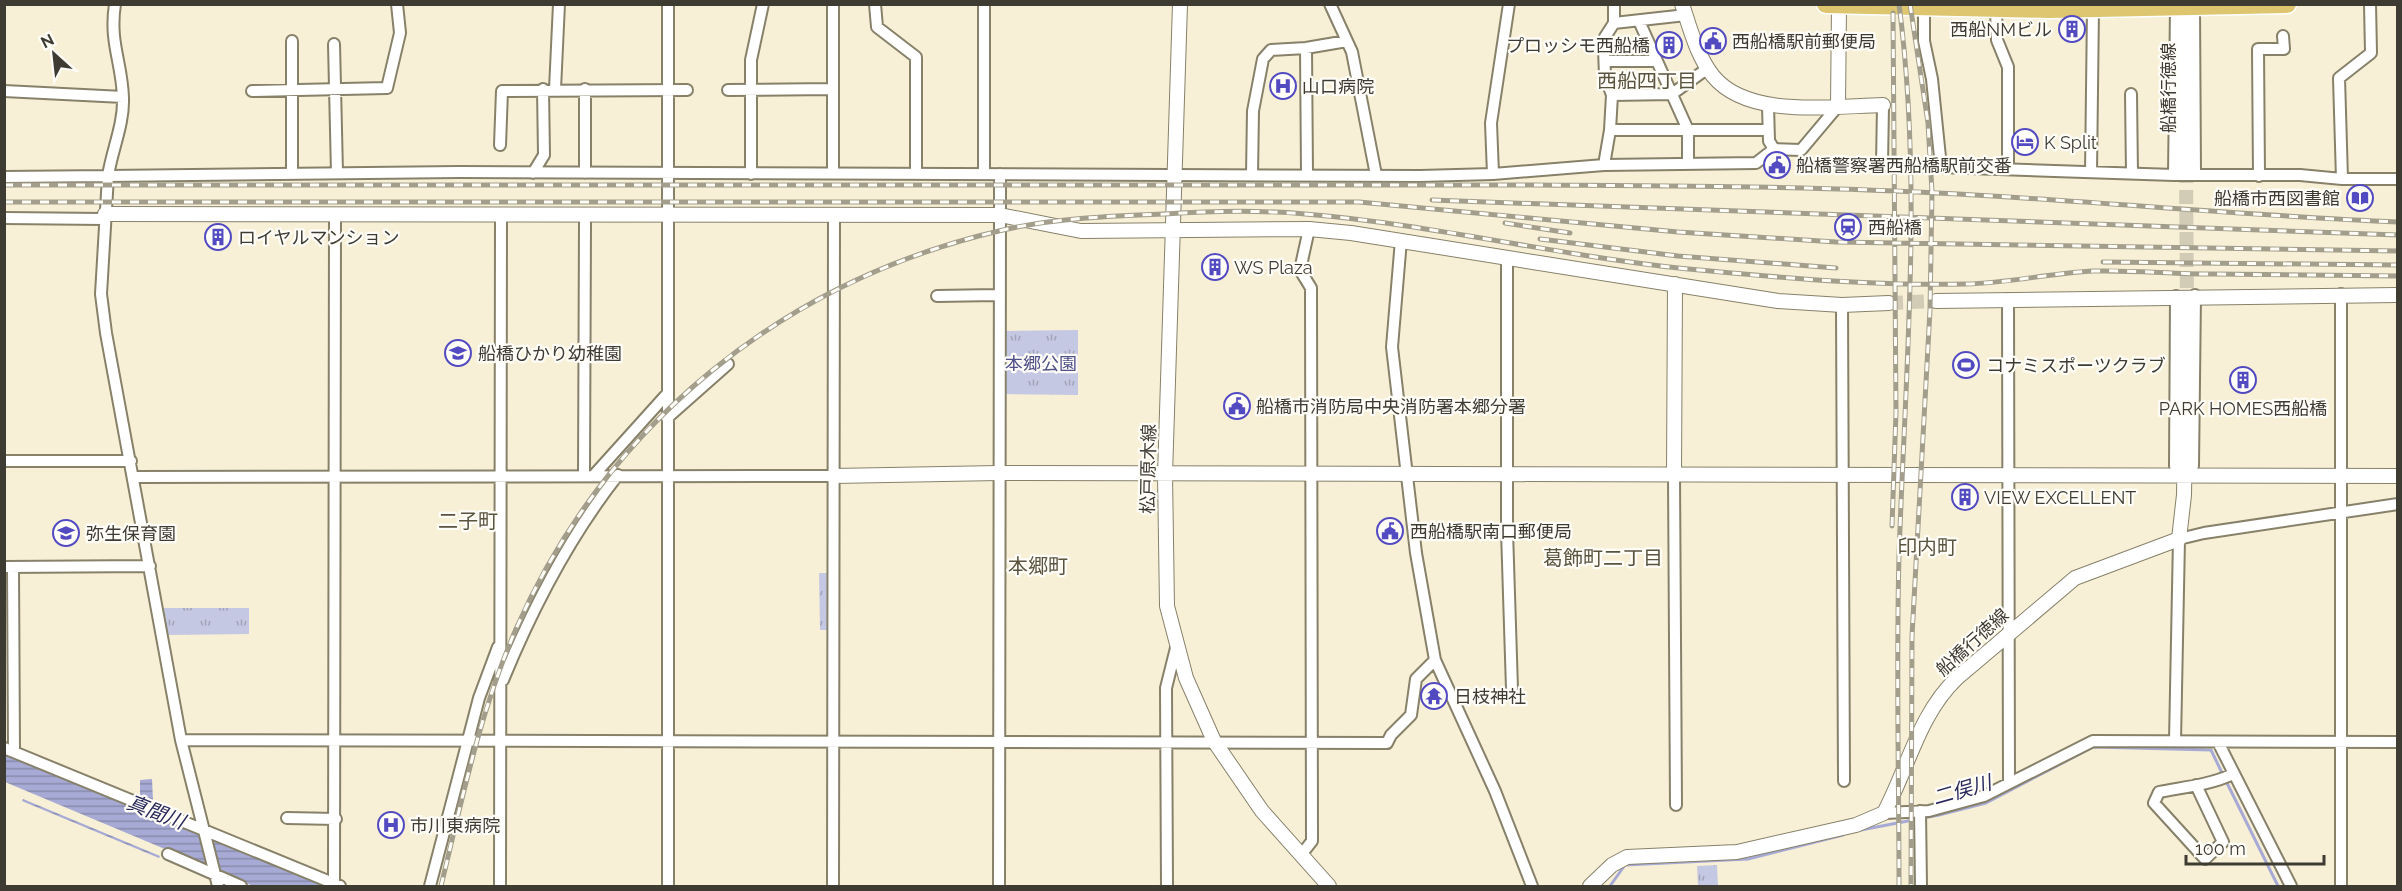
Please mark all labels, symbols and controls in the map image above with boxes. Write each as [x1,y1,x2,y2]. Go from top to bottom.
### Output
building icon: 西船NMビル [2057,14,2087,44]
place label: 西船NMビル [1950,19,2052,40]
north arrow [24,24,84,84]
public building icon: 西船橋駅前郵便局 [1698,26,1728,56]
text: N [38,30,57,52]
building icon: プロッシモ西船橋 [1654,30,1684,60]
place label: 西船橋駅前郵便局 [1732,31,1876,52]
place label: プロッシモ西船橋 [1506,35,1650,56]
street label: 船橋行徳線 [2158,43,2179,133]
district label: 西船四丁目 [1597,69,1697,93]
hospital icon: 山口病院 [1268,71,1298,101]
place label: 山口病院 [1302,76,1374,97]
hotel icon: K Split [2010,127,2040,157]
place label: K Split [2044,132,2097,153]
public building icon: 船橋警察署西船橋駅前交番 [1762,150,1792,180]
place label: 船橋警察署西船橋駅前交番 [1796,155,2012,176]
library icon: 船橋市西図書館 [2345,183,2375,213]
place label: 船橋市西図書館 [2214,188,2340,209]
station icon: 西船橋 [1833,212,1863,242]
place label: 西船橋 [1868,217,1922,238]
building icon: ロイヤルマンション [203,222,233,252]
place label: ロイヤルマンション [238,227,399,248]
building icon: WS Plaza [1200,252,1230,282]
place label: WS Plaza [1234,257,1313,278]
school or university icon: 船橋ひかり幼稚園 [443,338,473,368]
place label: 船橋ひかり幼稚園 [478,343,622,364]
sports icon: コナミスポーツクラブ [1951,350,1981,380]
park label: 本郷公園 [1005,353,1077,374]
place label: コナミスポーツクラブ [1986,355,2166,376]
building icon: PARK HOMES西船橋 [2228,365,2258,395]
public building icon: 船橋市消防局中央消防署本郷分署 [1222,391,1252,421]
place label: 船橋市消防局中央消防署本郷分署 [1256,396,1526,417]
place label: PARK HOMES西船橋 [2159,398,2327,419]
street label: 松戸原木線 [1137,424,1159,514]
building icon: VIEW EXCELLENT [1950,482,1980,512]
place label: VIEW EXCELLENT [1984,487,2136,508]
district label: 二子町 [438,509,498,533]
public building icon: 西船橋駅南口郵便局 [1375,516,1405,546]
school or university icon: 弥生保育園 [51,518,81,548]
place label: 西船橋駅南口郵便局 [1410,521,1572,542]
place label: 弥生保育園 [86,523,176,544]
district label: 印内町 [1897,535,1957,559]
district label: 葛飾町二丁目 [1543,546,1663,570]
district label: 本郷町 [1008,554,1068,578]
street label: 船橋行徳線 [1932,604,2012,680]
temple icon: 日枝神社 [1419,681,1449,711]
place label: 日枝神社 [1454,686,1526,707]
water label: 二俣川 [1930,770,1996,810]
water label: 真間川 [124,790,190,835]
hospital icon: 市川東病院 [376,810,406,840]
place label: 市川東病院 [410,815,500,836]
scale bar [2186,828,2324,866]
text: 100 m [2195,838,2246,859]

